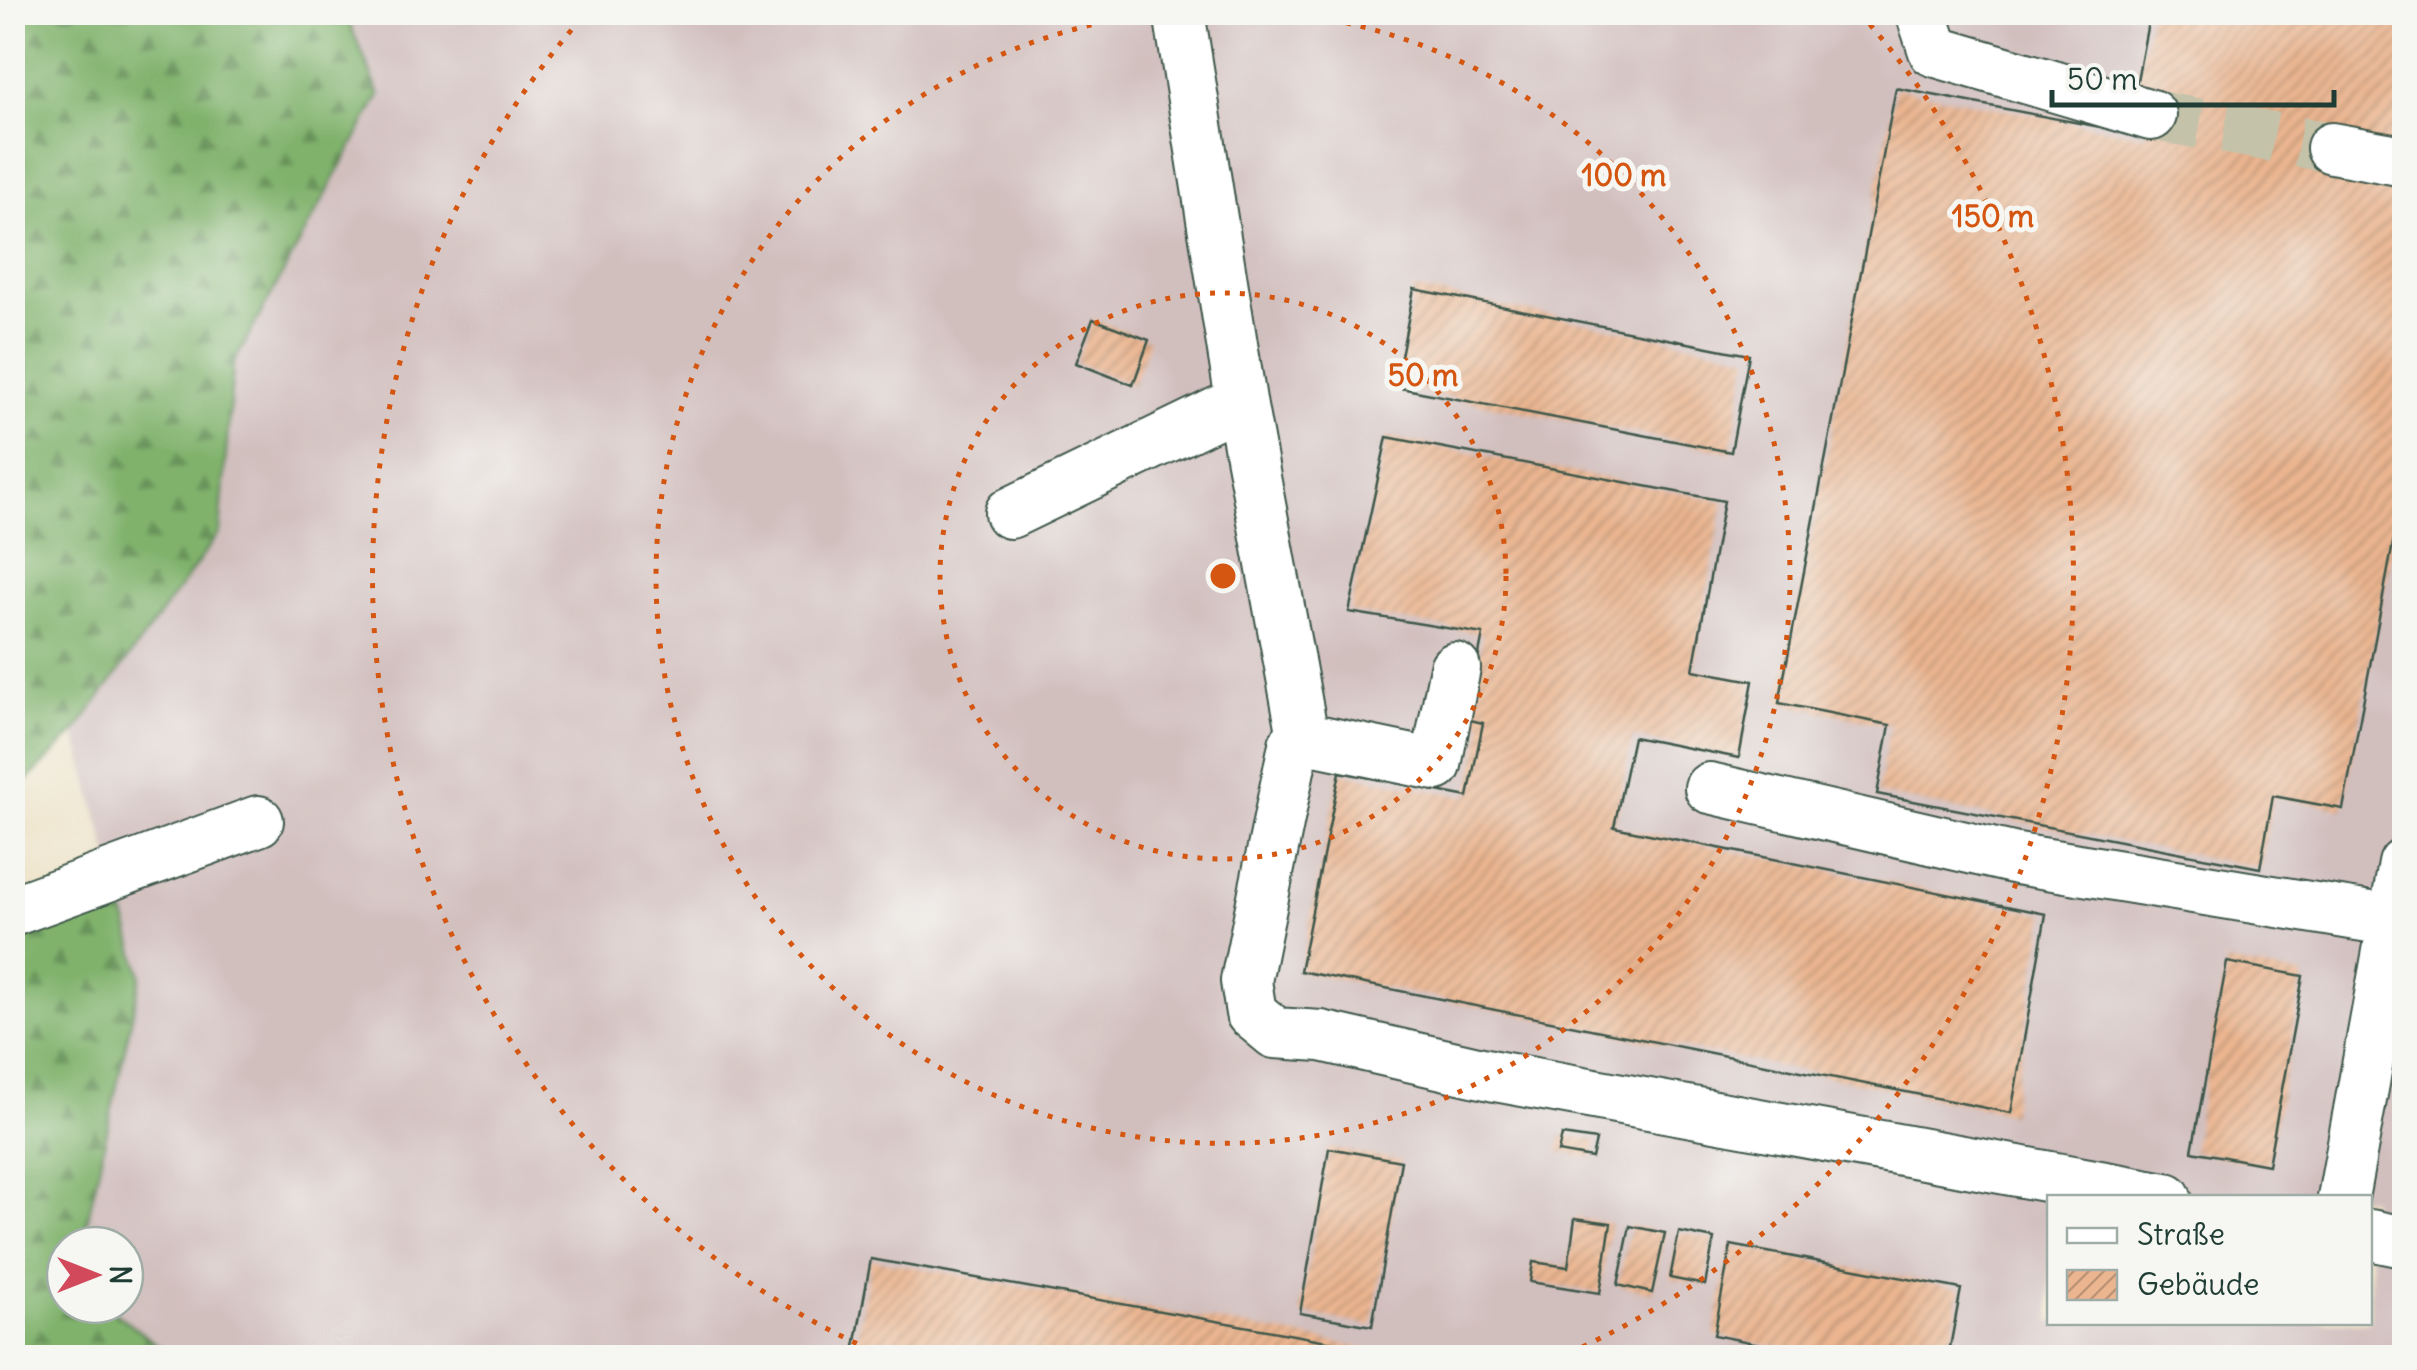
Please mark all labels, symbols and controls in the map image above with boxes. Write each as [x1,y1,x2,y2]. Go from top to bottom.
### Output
scale bar [2052,45,2334,107]
text: 50 m [2067,60,2137,98]
text: 100 m [1582,156,1666,194]
text: 150 m [1952,197,2034,235]
text: 50 m [1388,356,1458,394]
centre of rings [1205,558,1241,594]
legend [2047,1195,2372,1325]
text: Straße [2137,1215,2225,1253]
north arrow [45,1225,145,1325]
text: N [102,1265,138,1285]
text: Gebäude [2137,1265,2259,1303]

